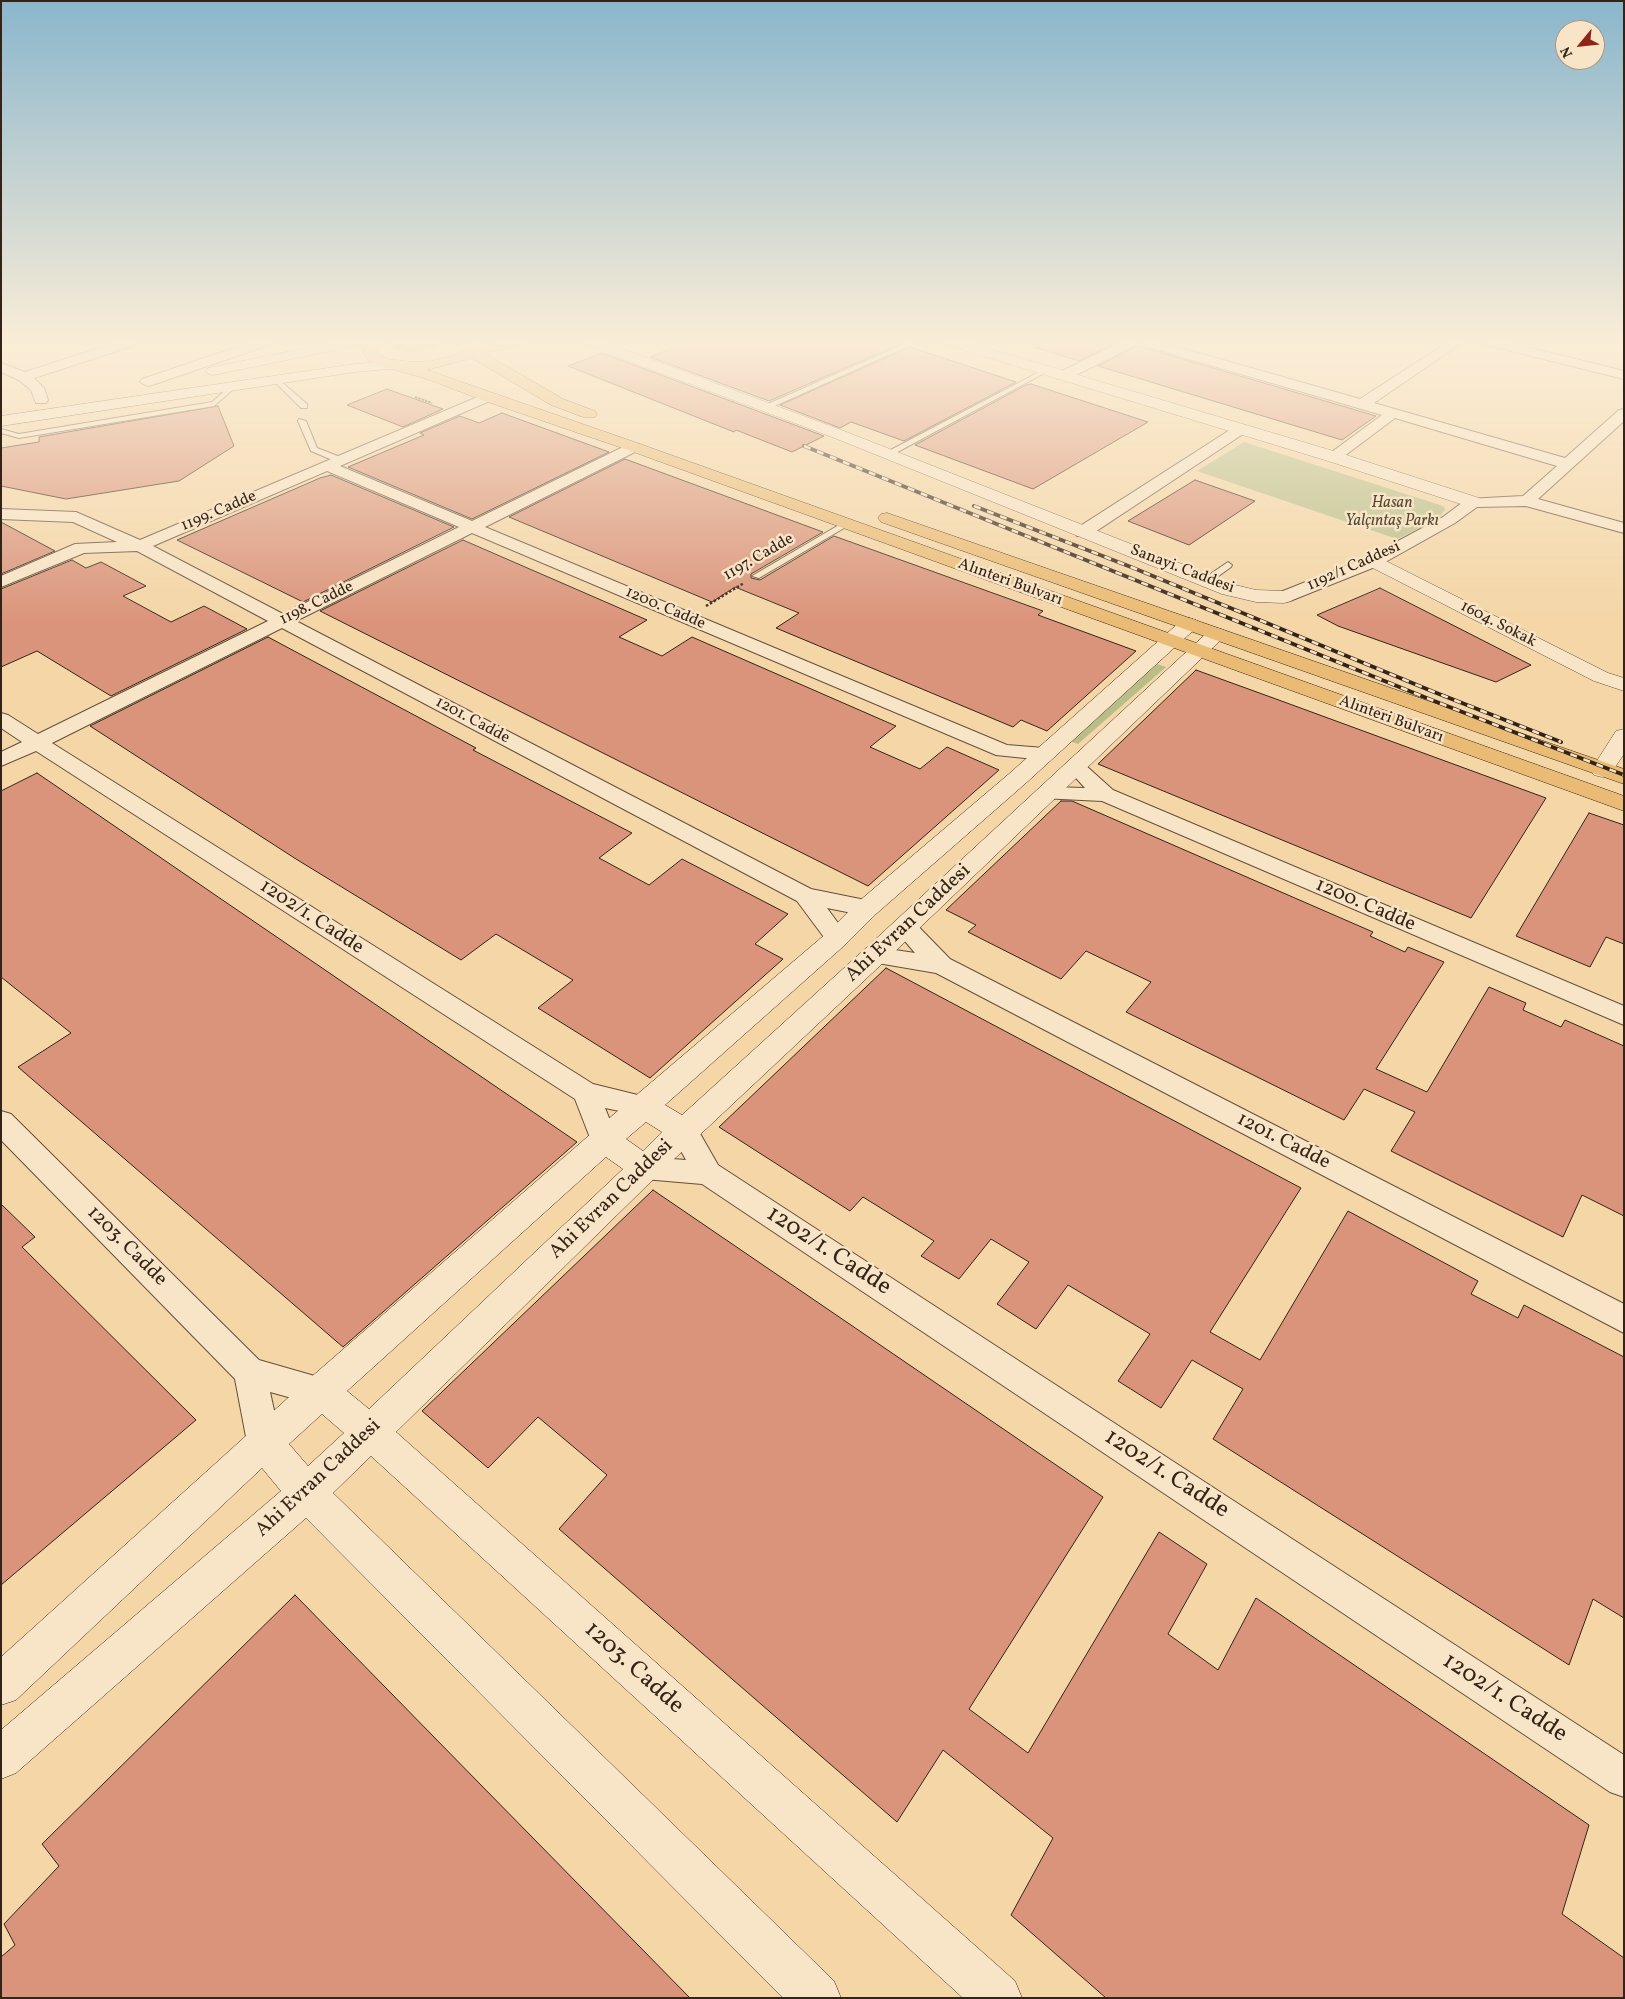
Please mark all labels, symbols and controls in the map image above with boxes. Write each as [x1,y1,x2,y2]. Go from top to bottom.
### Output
north arrow [1555,20,1605,70]
text: N [1556,43,1578,61]
street label: 1199. Cadde [178,487,260,537]
park label: Hasan Yalçıntaş Parkı [1345,494,1439,532]
street label: 1197. Cadde [720,530,798,586]
street label: 1192/1 Caddesi [1305,538,1403,596]
street label: Sanayi. Caddesi [1127,541,1237,599]
street label: Alınteri Bulvarı [955,555,1065,611]
street label: 1198. Cadde [277,578,357,630]
street label: 1200. Cadde [622,584,708,634]
street label: 1604. Sokak [1457,598,1539,652]
street label: Alınteri Bulvarı [1336,692,1446,748]
street label: 1201. Cadde [432,693,512,749]
street label: Ahi Evran Caddesi [841,860,977,988]
street label: 1200. Cadde [1311,874,1419,938]
street label: 1202/1. Cadde [254,875,368,961]
street label: 1201. Cadde [1232,1108,1334,1176]
street label: Ahi Evran Caddesi [545,1135,679,1265]
street label: 1202/1. Cadde [760,1201,896,1303]
street label: 1203. Cadde [81,1202,171,1292]
street label: Ahi Evran Caddesi [251,1415,387,1543]
street label: 1202/1. Cadde [1098,1424,1234,1526]
street label: 1203. Cadde [577,1617,689,1721]
street label: 1202/1. Cadde [1436,1648,1572,1750]

